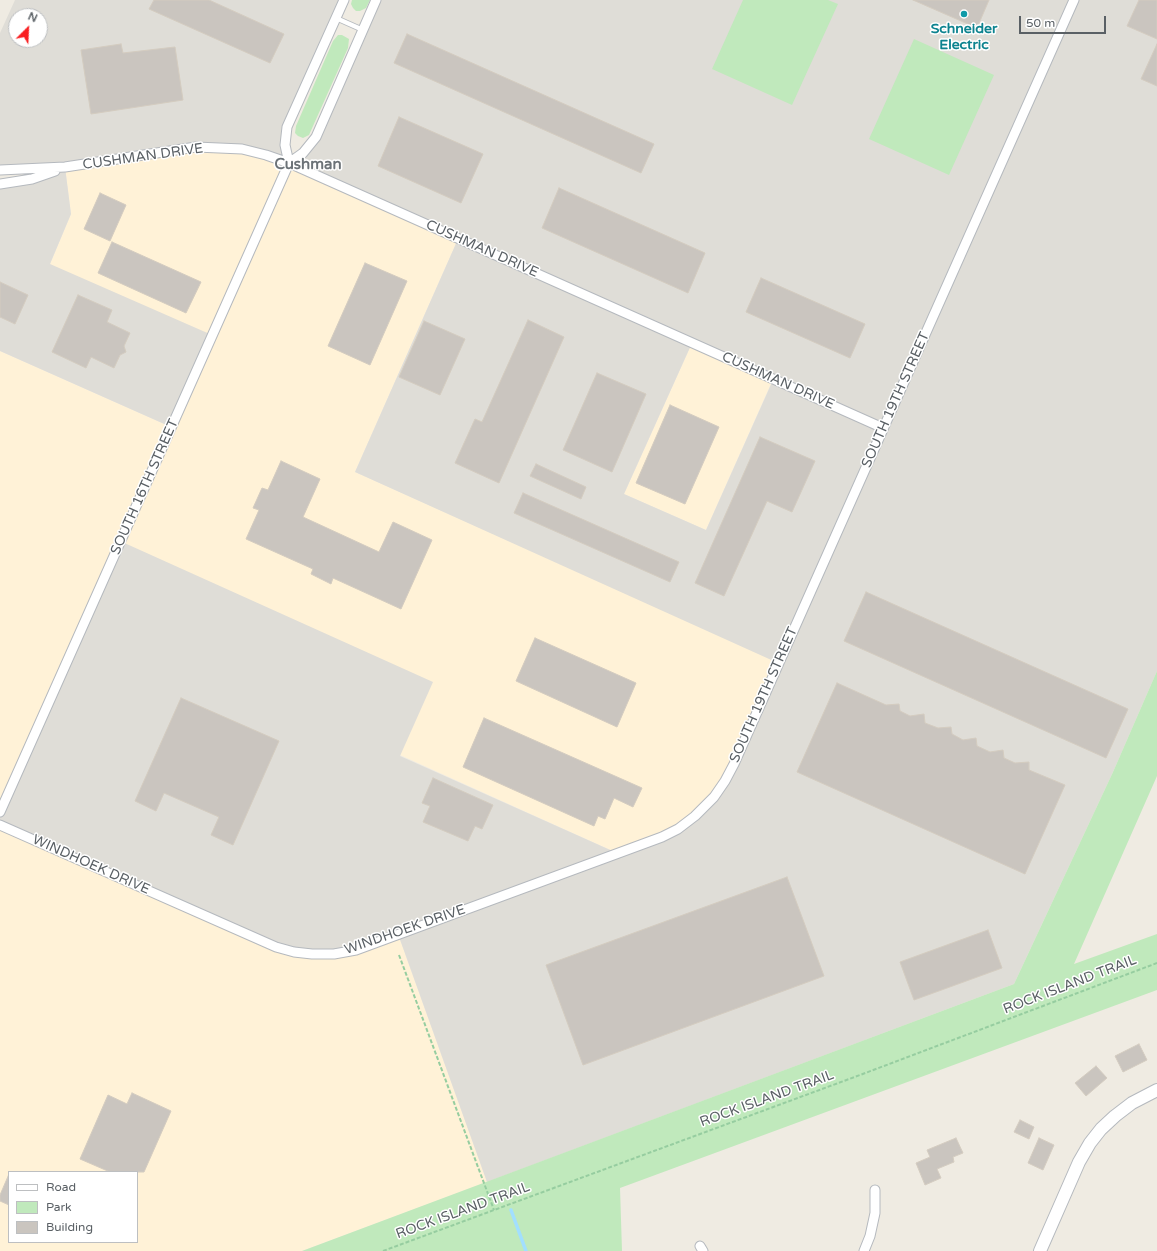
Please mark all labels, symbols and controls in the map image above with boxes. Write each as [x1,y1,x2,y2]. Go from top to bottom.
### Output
north arrow [8,8,48,48]
scale bar [1021,8,1108,34]
marker: Schneider Electric [959,9,969,19]
text: N [26,10,39,25]
text: 50 m [1026,16,1055,30]
place label: Schneider Electric [931,21,997,54]
street label: CUSHMAN DRIVE [82,140,204,174]
district label: Cushman [274,156,342,174]
street label: CUSHMAN DRIVE [423,217,541,281]
street label: SOUTH 19TH STREET [859,330,933,470]
street label: CUSHMAN DRIVE [719,349,837,413]
street label: SOUTH 16TH STREET [108,417,182,557]
street label: SOUTH 19TH STREET [727,625,801,765]
street label: WINDHOEK DRIVE [30,832,152,898]
street label: WINDHOEK DRIVE [342,901,468,959]
street label: ROCK ISLAND TRAIL [1001,952,1139,1018]
street label: ROCK ISLAND TRAIL [698,1067,836,1131]
legend [8,1171,138,1243]
street label: ROCK ISLAND TRAIL [394,1179,532,1243]
text: Road [46,1180,76,1194]
text: Park [46,1200,72,1214]
text: Building [46,1220,93,1234]

